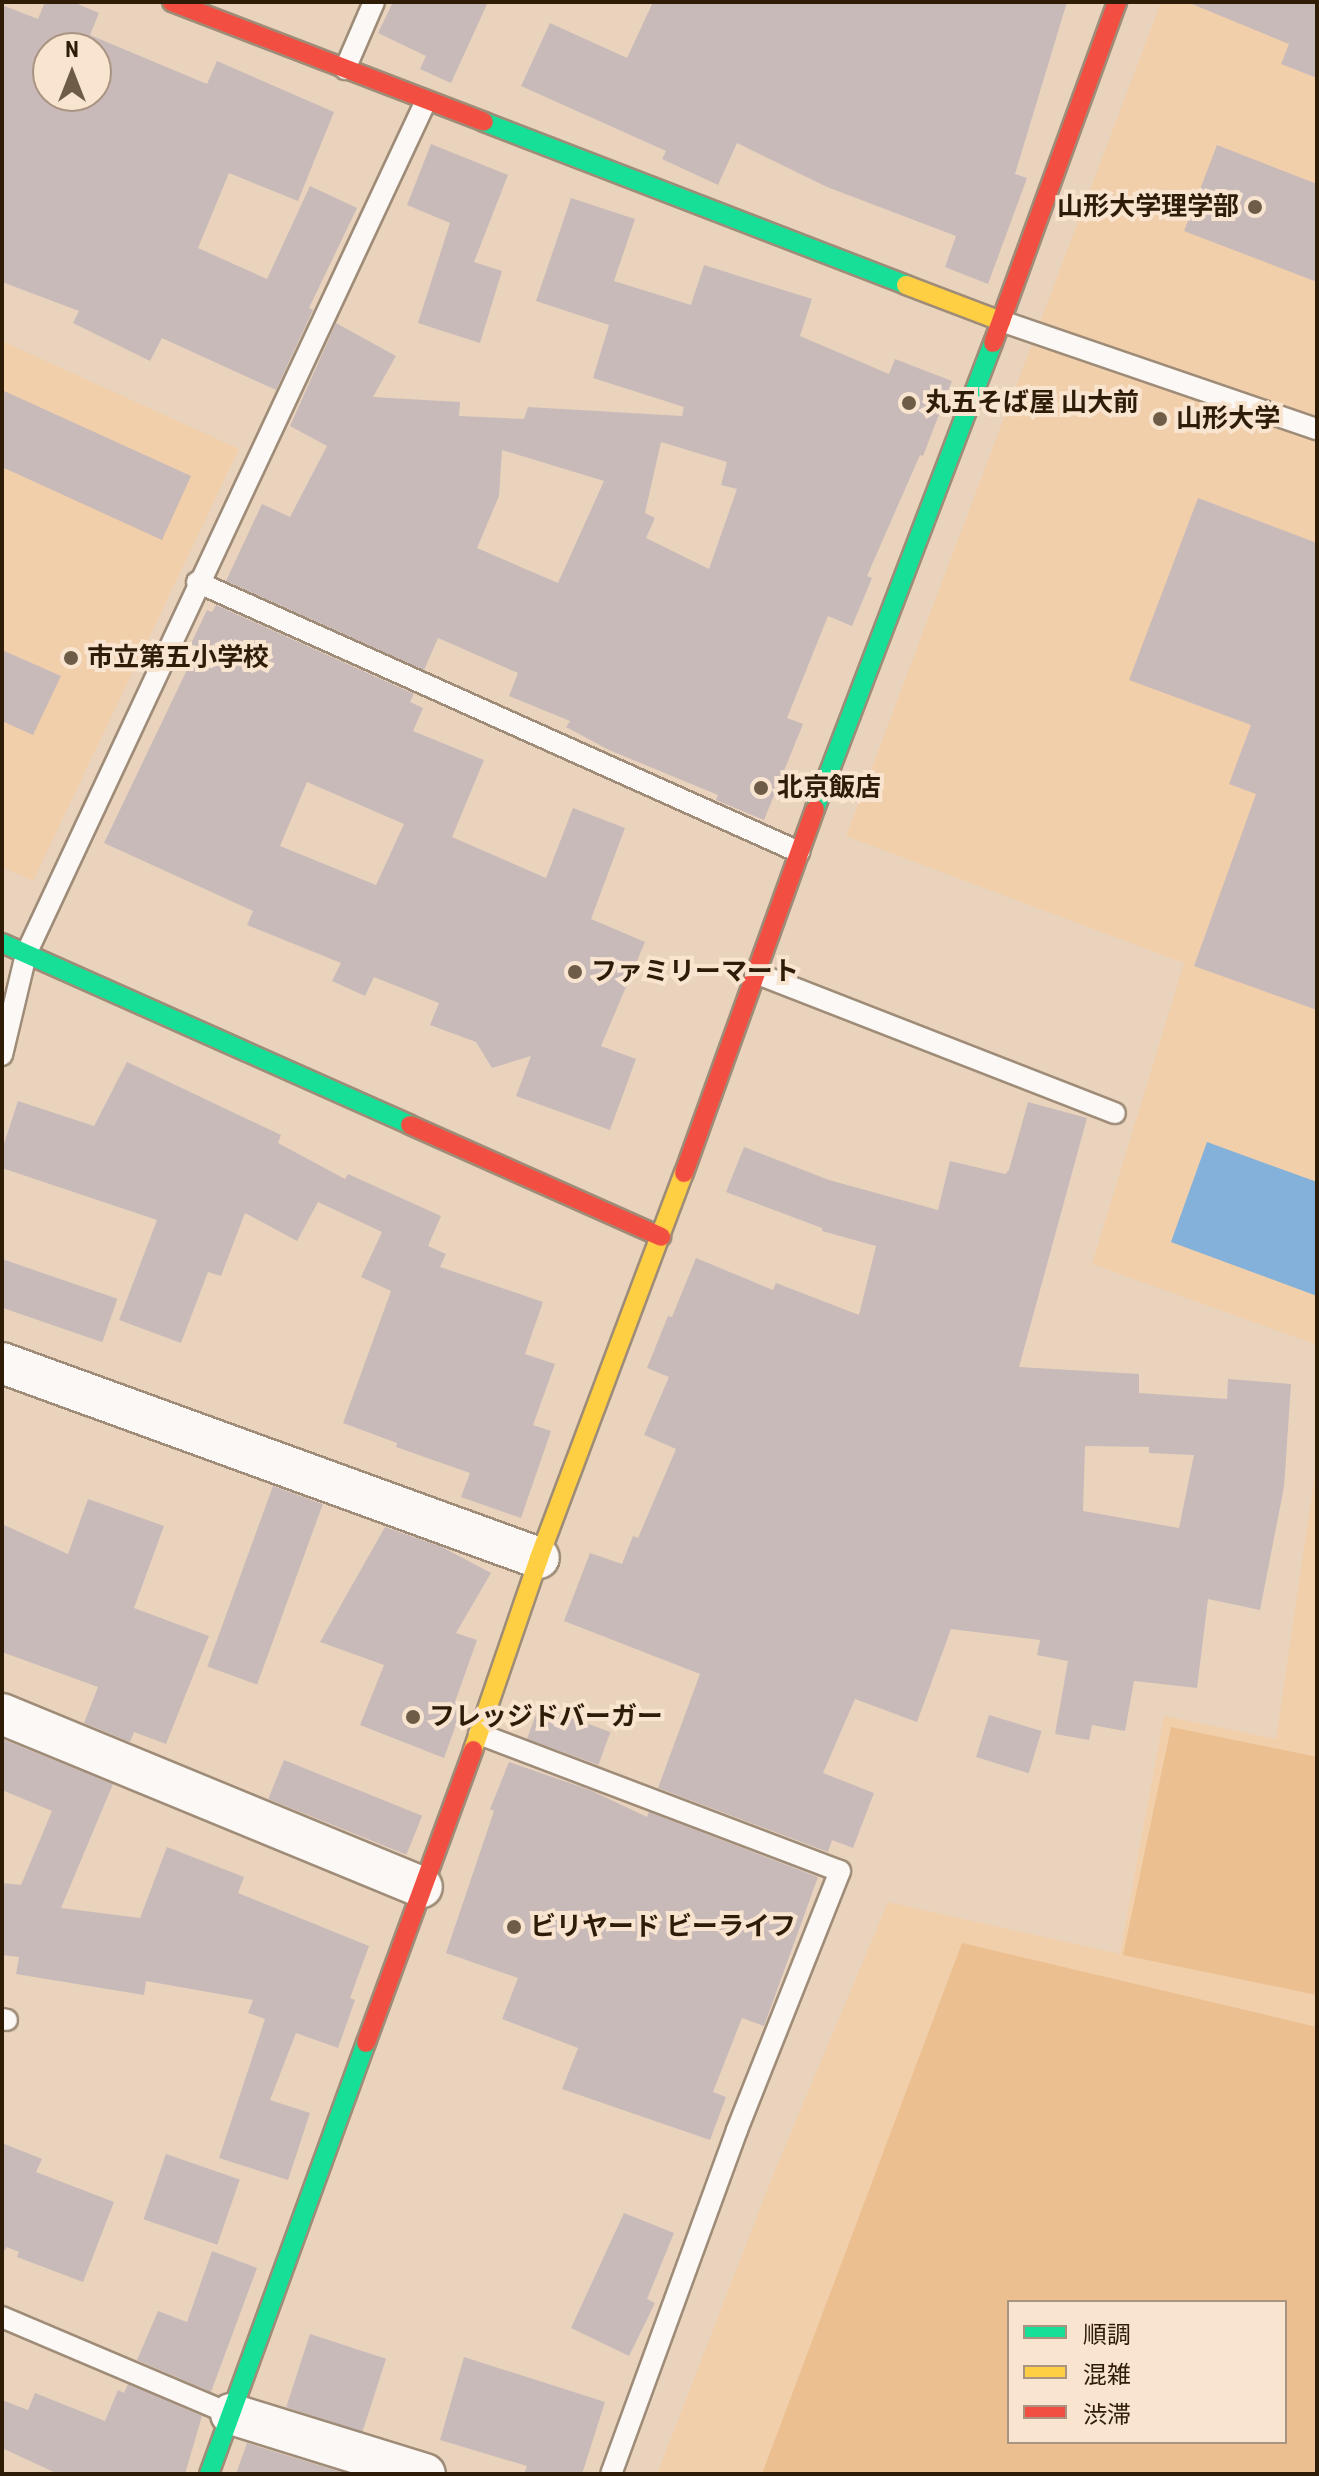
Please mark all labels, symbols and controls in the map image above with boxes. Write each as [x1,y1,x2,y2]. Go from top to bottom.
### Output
north arrow [32,32,112,112]
text: N [65,37,79,62]
place label: 山形大学理学部 [1057,191,1239,223]
marker: 山形大学理学部 [1246,198,1264,216]
place label: 丸五そば屋 山大前 [925,387,1139,419]
marker: 丸五そば屋 山大前 [900,394,918,412]
place label: 山形大学 [1176,403,1280,435]
marker: 山形大学 [1151,410,1169,428]
place label: 市立第五小学校 [87,642,269,674]
marker: 市立第五小学校 [62,649,80,667]
place label: 北京飯店 [777,772,881,804]
marker: 北京飯店 [752,779,770,797]
place label: ファミリーマート [591,956,799,988]
marker: ファミリーマート [566,963,584,981]
place label: フレッジドバーガー [429,1701,663,1733]
marker: フレッジドバーガー [404,1708,422,1726]
place label: ビリヤード ビーライフ [530,1911,796,1943]
marker: ビリヤード ビーライフ [505,1918,523,1936]
legend [1007,2300,1287,2444]
text: 順調 [1083,2321,1131,2349]
text: 混雑 [1083,2361,1131,2389]
text: 渋滞 [1083,2401,1131,2429]

